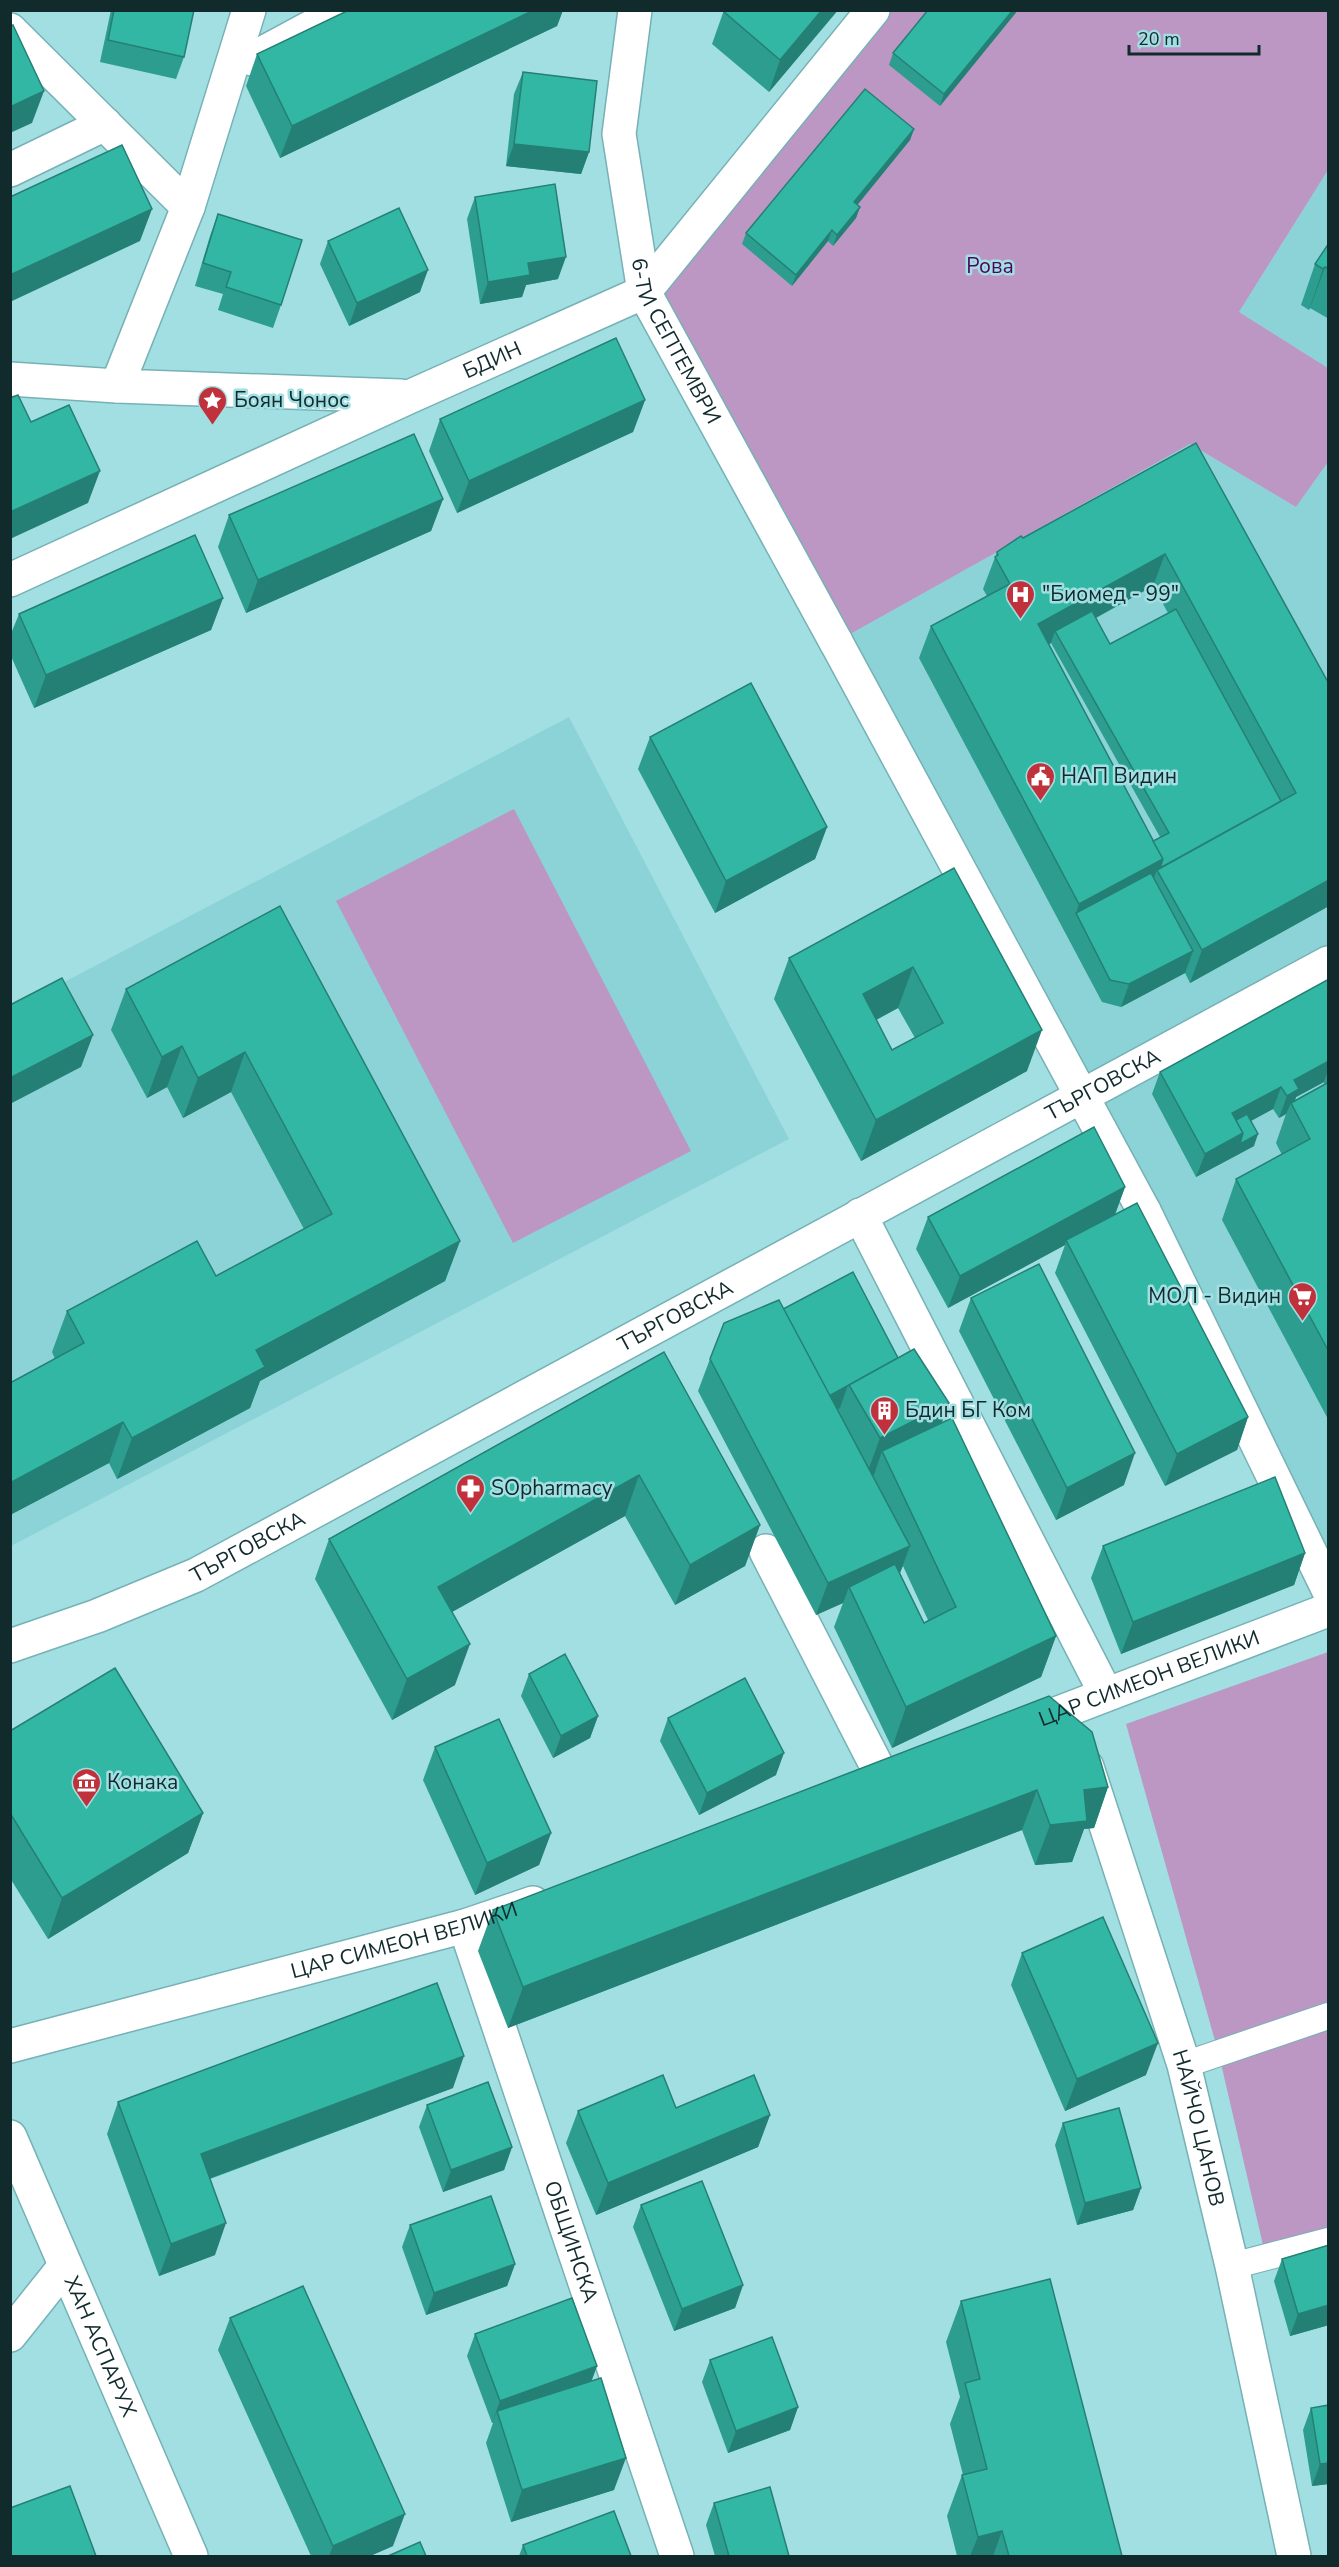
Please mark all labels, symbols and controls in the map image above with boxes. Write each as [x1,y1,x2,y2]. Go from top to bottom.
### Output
scale bar [1129,18,1260,56]
text: 20 m [1138,27,1180,51]
park label: Рова [966,252,1014,280]
street label: 6-ТИ СЕПТЕМВРИ [625,256,728,429]
street label: БДИН [458,335,526,385]
place icon: Боян Чонос [197,384,229,426]
place label: Боян Чонос [234,386,349,414]
hospital icon: "Биомед - 99" [1005,578,1037,620]
place label: "Биомед - 99" [1042,580,1179,608]
public building icon: НАП Видин [1024,760,1056,802]
place label: НАП Видин [1061,762,1177,790]
street label: ТЪРГОВСКА [1040,1042,1165,1127]
street label: ТЪРГОВСКА [613,1273,738,1358]
supermarket icon: МОЛ - Видин [1286,1280,1318,1322]
place label: МОЛ - Видин [1148,1282,1281,1310]
building icon: Бдин БГ Ком [868,1394,900,1436]
place label: Бдин БГ Ком [905,1396,1031,1424]
pharmacy icon: SOpharmacy [454,1472,486,1514]
place label: SOpharmacy [491,1474,613,1502]
street label: ТЪРГОВСКА [185,1505,310,1590]
street label: ЦАР СИМЕОН ВЕЛИКИ [1034,1623,1264,1733]
museum icon: Конака [70,1766,102,1808]
place label: Конака [107,1768,178,1796]
street label: ЦАР СИМЕОН ВЕЛИКИ [288,1895,521,1985]
street label: НАЙЧО ЦАНОВ [1166,2046,1231,2209]
street label: ОБЩИНСКА [538,2177,605,2306]
street label: ХАН АСПАРУХ [58,2272,143,2421]

